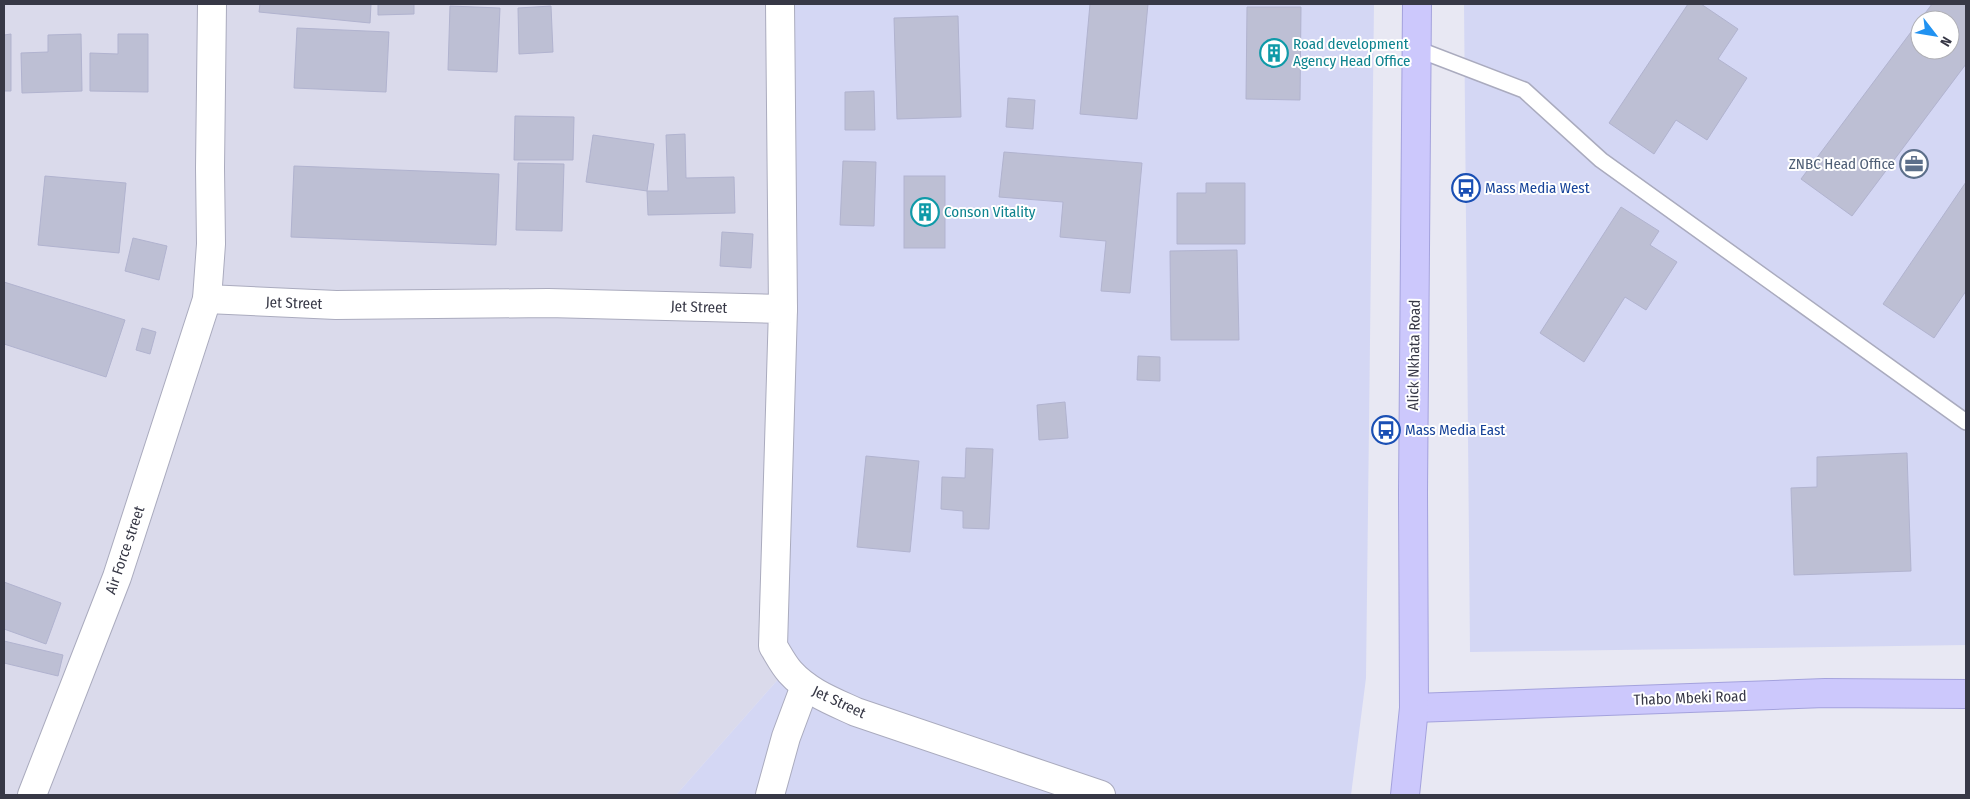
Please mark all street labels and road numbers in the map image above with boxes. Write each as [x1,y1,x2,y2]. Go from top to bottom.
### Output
street label: Jet Street [265,293,323,313]
street label: Jet Street [670,297,728,317]
street label: Alick Nkhata Road [1404,300,1424,410]
street label: Air Force street [101,503,149,596]
street label: Jet Street [809,682,869,722]
street label: Thabo Mbeki Road [1633,687,1747,709]

